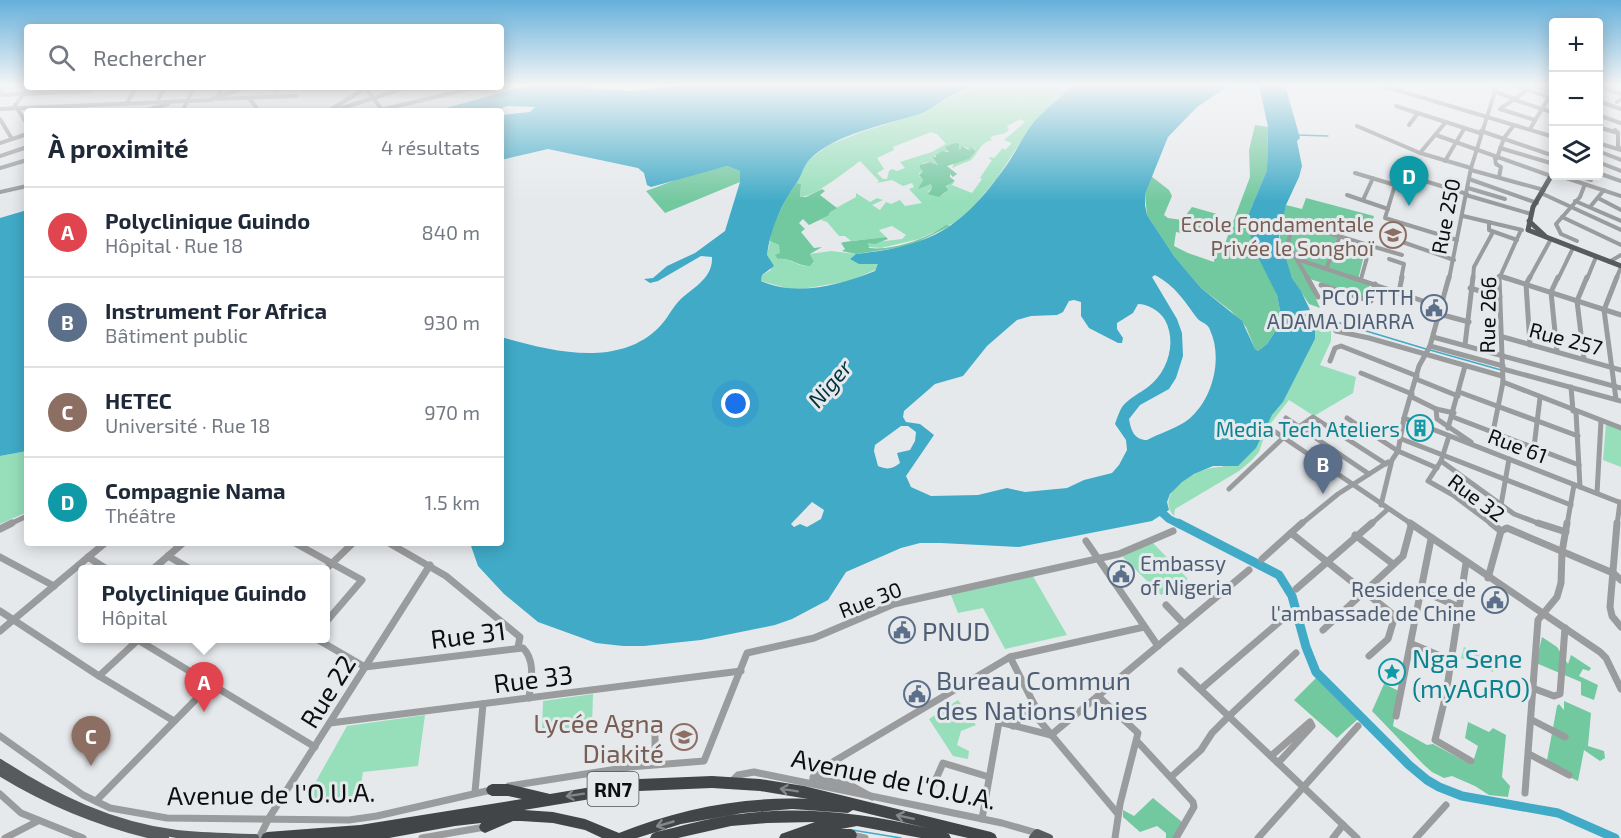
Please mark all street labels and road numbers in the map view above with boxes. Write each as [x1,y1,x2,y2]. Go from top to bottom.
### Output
street label: Rue 250 [1425,176,1465,256]
street label: Rue 266 [1474,276,1500,354]
street label: Rue 257 [1527,316,1606,360]
street label: Rue 61 [1485,422,1551,468]
street label: Rue 32 [1444,468,1510,526]
street label: Rue 30 [835,576,905,622]
street label: Rue 31 [429,614,507,654]
street label: Rue 22 [293,649,361,733]
street label: Rue 33 [492,658,574,698]
street label: Avenue de l'O.U.A. [789,741,999,815]
road number: RN7 [588,772,638,806]
street label: Avenue de l'O.U.A. [167,776,375,810]

